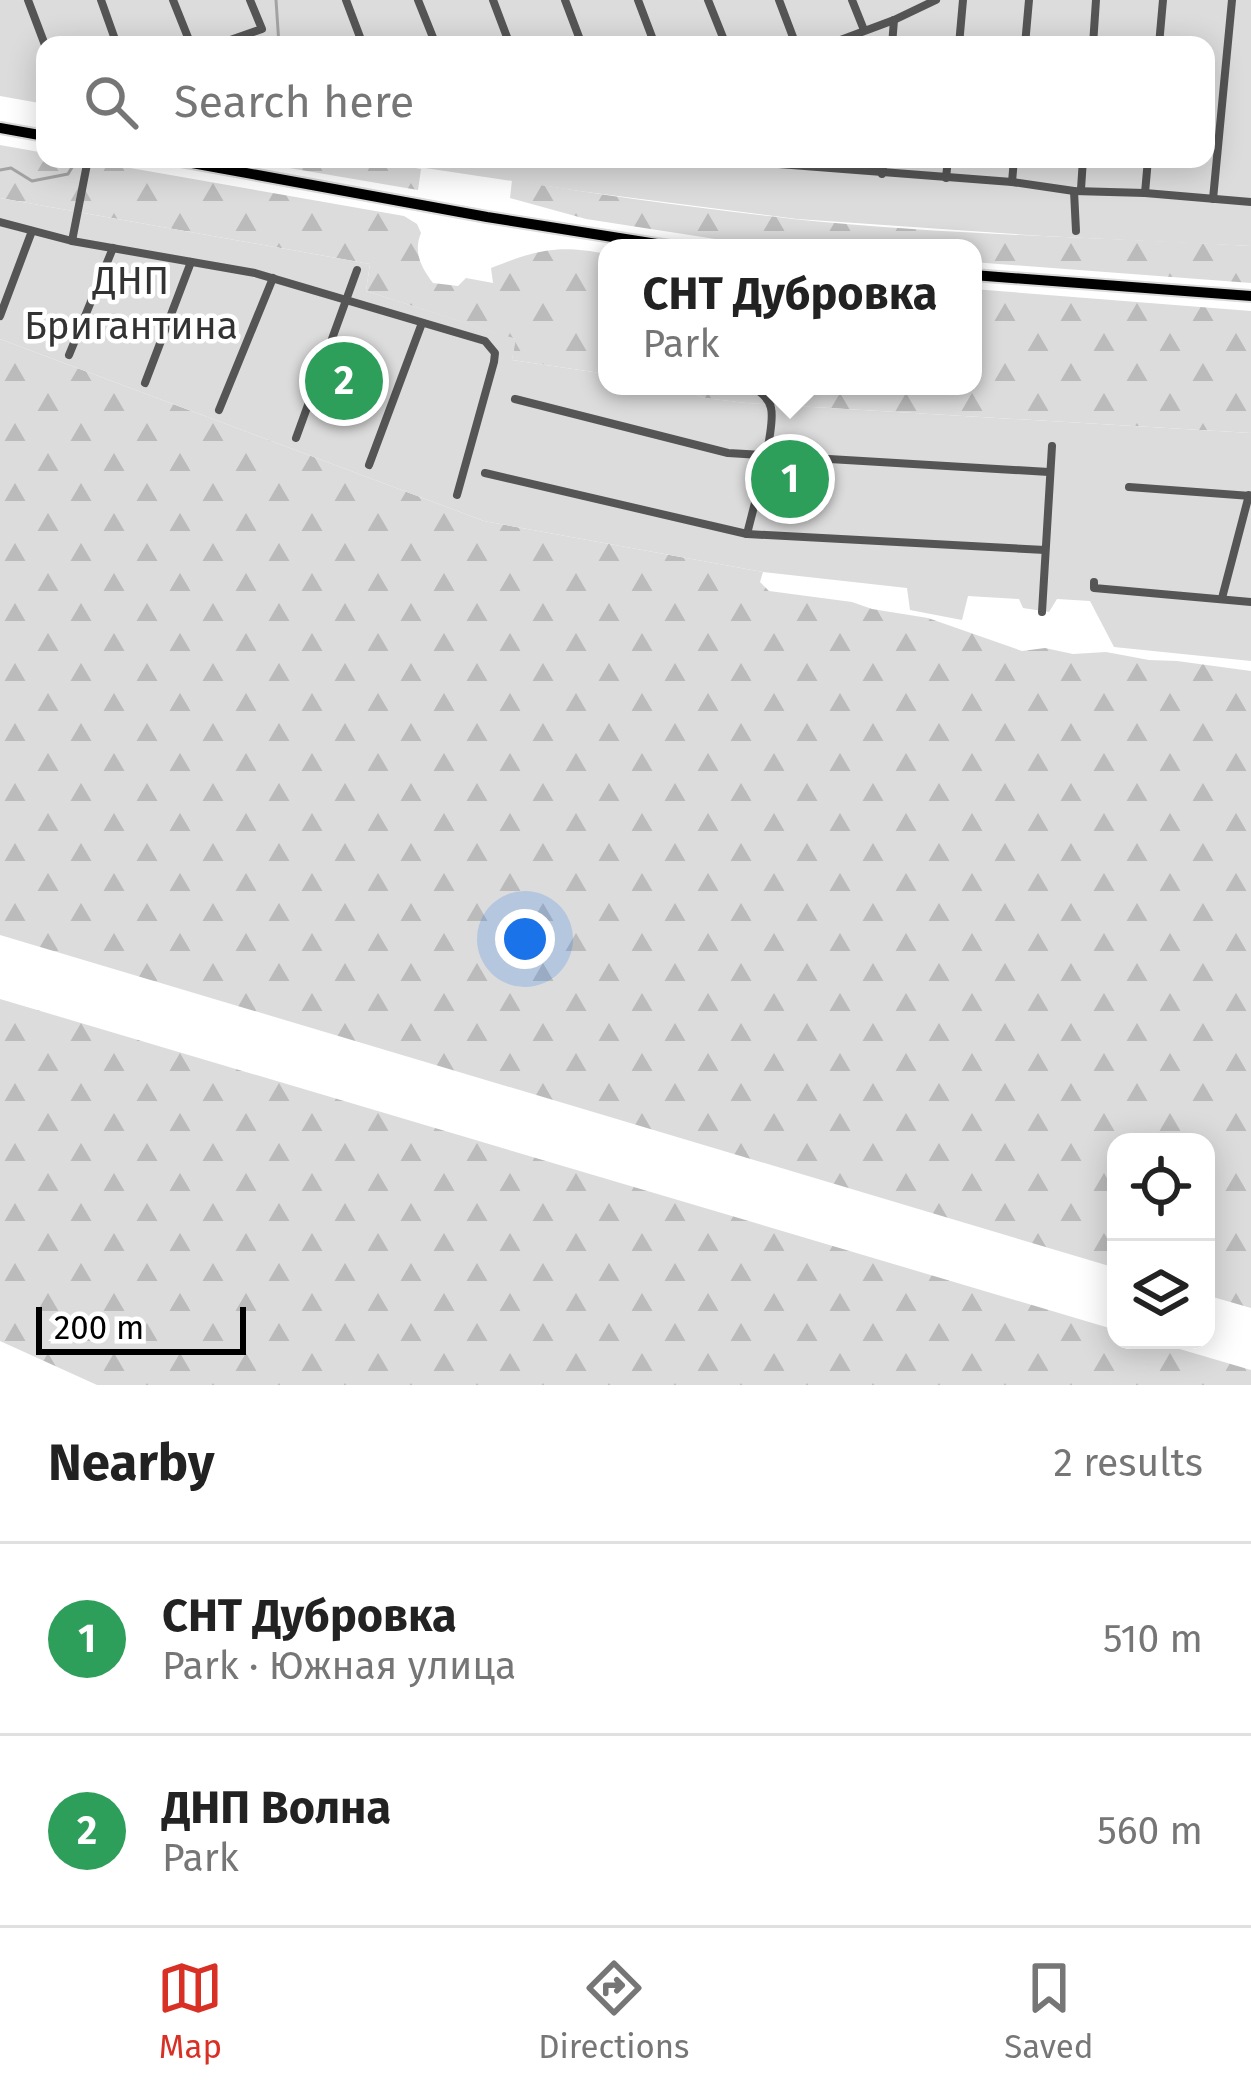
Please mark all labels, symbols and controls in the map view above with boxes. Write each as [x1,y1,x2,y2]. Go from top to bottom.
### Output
search box [36,36,1215,168]
icon: search [78,69,144,135]
text: Search here [174,75,414,129]
popup [598,239,982,395]
park label: ДНП Бригантина [24,258,238,349]
text: СНТ Дубровка [643,267,937,321]
text: Park [643,321,719,367]
pin: 2 [305,336,383,426]
pin: 1 [751,434,829,524]
your location [495,909,555,969]
map controls [1107,1133,1215,1349]
button: locate [1107,1133,1215,1241]
button: layers [1107,1241,1215,1349]
scale bar [36,1301,246,1354]
text: 200 m [54,1308,144,1348]
text: Nearby [48,1432,214,1494]
text: 2 results [1054,1440,1203,1486]
text: СНТ Дубровка [162,1589,457,1643]
text: 1 [78,1616,96,1662]
text: 510 m [1103,1616,1203,1662]
text: Park · Южная улица [162,1643,516,1689]
text: ДНП Волна [162,1781,391,1835]
text: 2 [77,1808,97,1854]
text: 560 m [1097,1808,1203,1854]
text: Park [162,1835,239,1881]
tab: Map [157,1955,223,2067]
tab: Directions [538,1955,690,2067]
tab: Saved [1004,1955,1094,2067]

